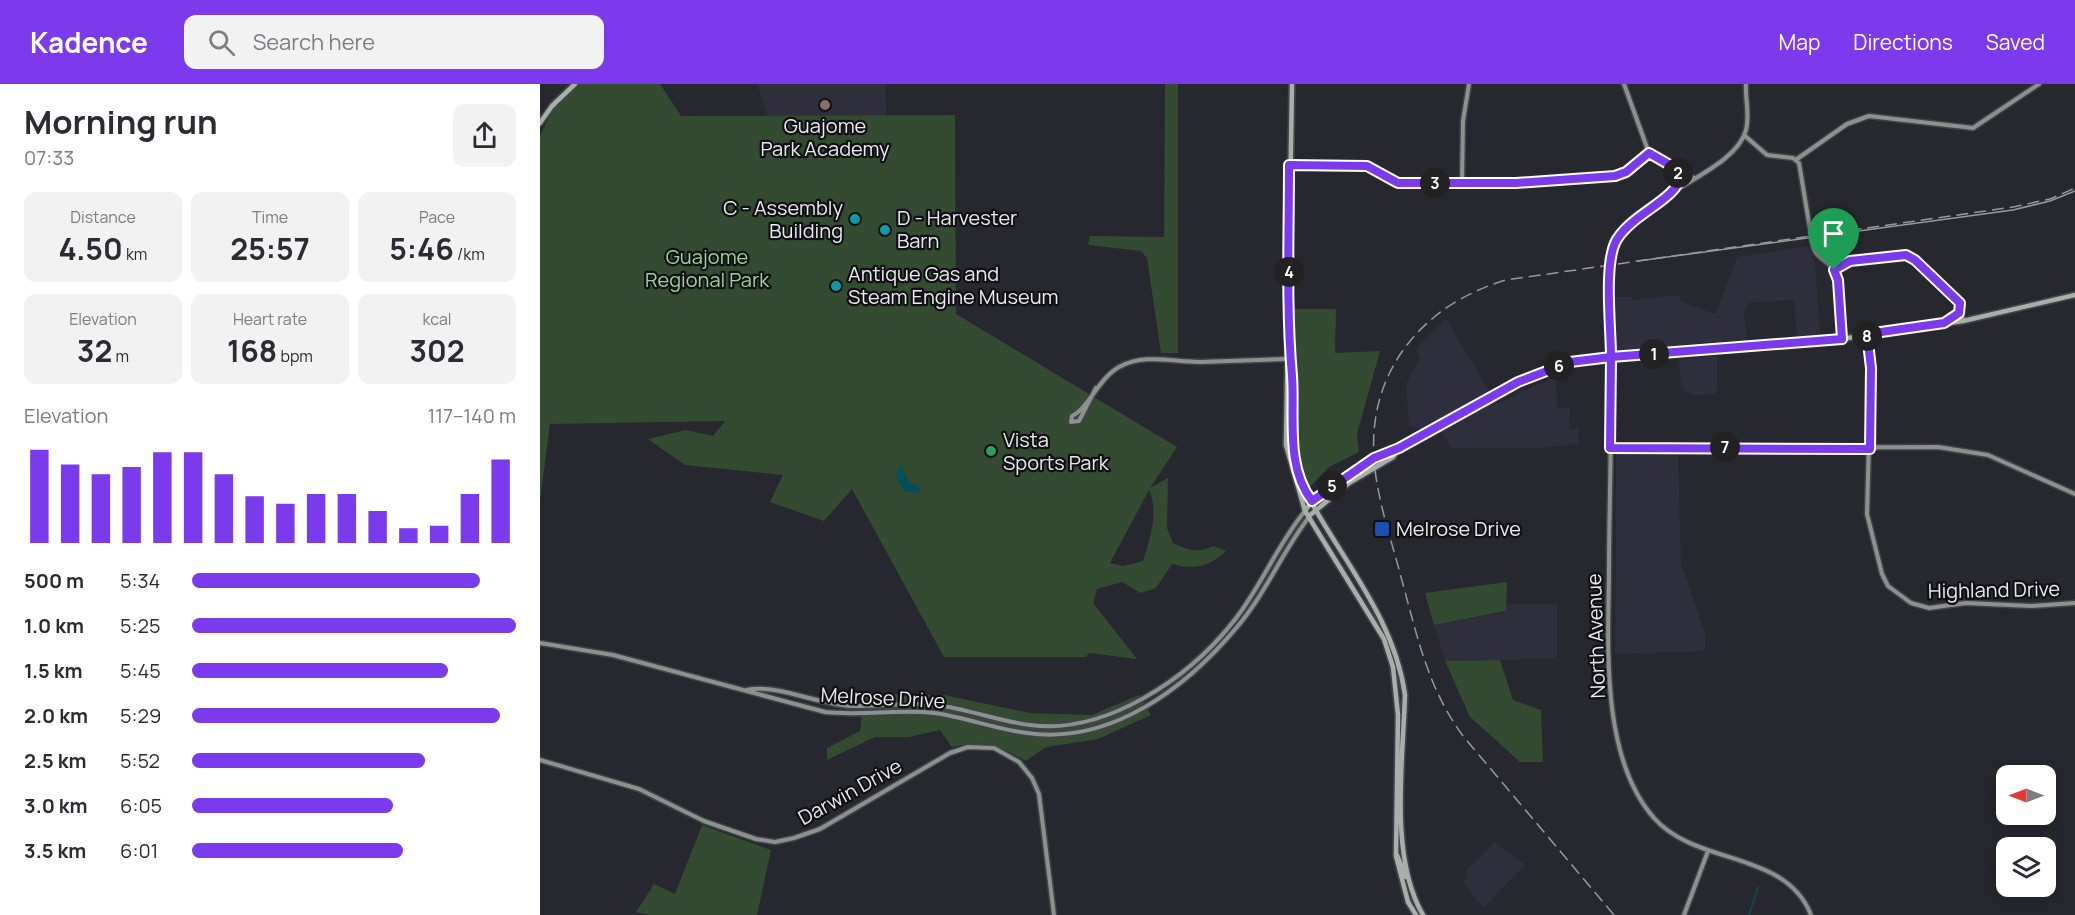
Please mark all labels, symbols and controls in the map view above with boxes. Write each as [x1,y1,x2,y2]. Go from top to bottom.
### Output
search box [184,15,604,69]
text: Kadence [30,23,148,61]
icon: search [205,26,238,59]
text: Search here [253,27,375,57]
text: Map [1779,28,1820,56]
text: Directions [1853,28,1953,56]
text: Saved [1986,28,2045,56]
marker: Guajome Park Academy [818,98,832,112]
text: Morning run [24,99,218,144]
button: share [453,104,516,167]
place label: Guajome Park Academy [761,112,890,162]
text: 07:33 [24,144,74,171]
pin: 2 [1663,158,1693,188]
text: 2 [1673,162,1683,184]
pin: 3 [1420,168,1450,198]
text: 3 [1430,172,1440,194]
place label: C - Assembly Building [723,194,843,244]
place label: D - Harvester Barn [897,204,1017,254]
text: Distance [70,206,136,228]
text: Time [252,206,288,228]
text: Pace [419,206,455,228]
pin [1808,208,1859,270]
marker: C - Assembly Building [848,212,862,226]
icon: arrive [1817,217,1850,250]
marker: D - Harvester Barn [878,223,892,237]
text: 4.50 [59,228,123,269]
text: 25:57 [230,228,310,269]
text: 5:46 [389,228,454,269]
text: km [123,243,147,265]
text: /km [454,243,485,265]
park label: Guajome Regional Park [645,243,770,293]
pin: 4 [1274,257,1304,287]
place label: Antique Gas and Steam Engine Museum [848,260,1059,310]
text: 4 [1284,261,1294,283]
marker: Antique Gas and Steam Engine Museum [829,279,843,293]
text: Elevation [69,308,137,330]
text: Heart rate [233,308,307,330]
text: kcal [422,308,452,330]
pin: 8 [1852,321,1882,351]
text: 8 [1862,325,1872,347]
text: 32 [77,330,112,371]
text: 168 [227,330,277,371]
text: 302 [409,330,465,371]
pin: 1 [1639,339,1669,369]
text: 1 [1650,343,1658,365]
text: m [112,345,129,367]
text: bpm [277,345,313,367]
pin: 6 [1544,351,1574,381]
text: 6 [1554,355,1564,377]
text: Elevation [24,402,108,429]
text: 117–140 m [427,402,516,429]
place label: Vista Sports Park [1003,426,1110,476]
pin: 7 [1710,432,1740,462]
text: 7 [1721,436,1729,458]
marker: Vista Sports Park [984,444,998,458]
pin: 5 [1317,471,1347,501]
text: 5 [1327,475,1337,497]
place label: Melrose Drive [1396,515,1521,542]
marker: Melrose Drive [1373,520,1391,538]
text: 500 m [24,567,84,594]
text: 5:34 [120,567,160,594]
street label: North Avenue [1580,573,1611,699]
street label: Highland Drive [1928,575,2060,604]
text: 1.0 km [24,612,84,639]
text: 5:25 [120,612,160,639]
text: 1.5 km [24,657,83,684]
text: 5:45 [120,657,161,684]
street label: Melrose Drive [820,681,946,714]
text: 2.0 km [24,702,88,729]
text: 5:29 [120,702,161,729]
text: 2.5 km [24,747,86,774]
text: 5:52 [120,747,160,774]
street label: Darwin Drive [793,752,906,831]
north arrow [1996,765,2056,825]
map controls [1996,765,2056,897]
text: 3.0 km [24,792,88,819]
text: 6:05 [120,792,162,819]
text: 3.5 km [24,837,86,864]
text: 6:01 [120,837,158,864]
button: layers [1996,837,2056,897]

